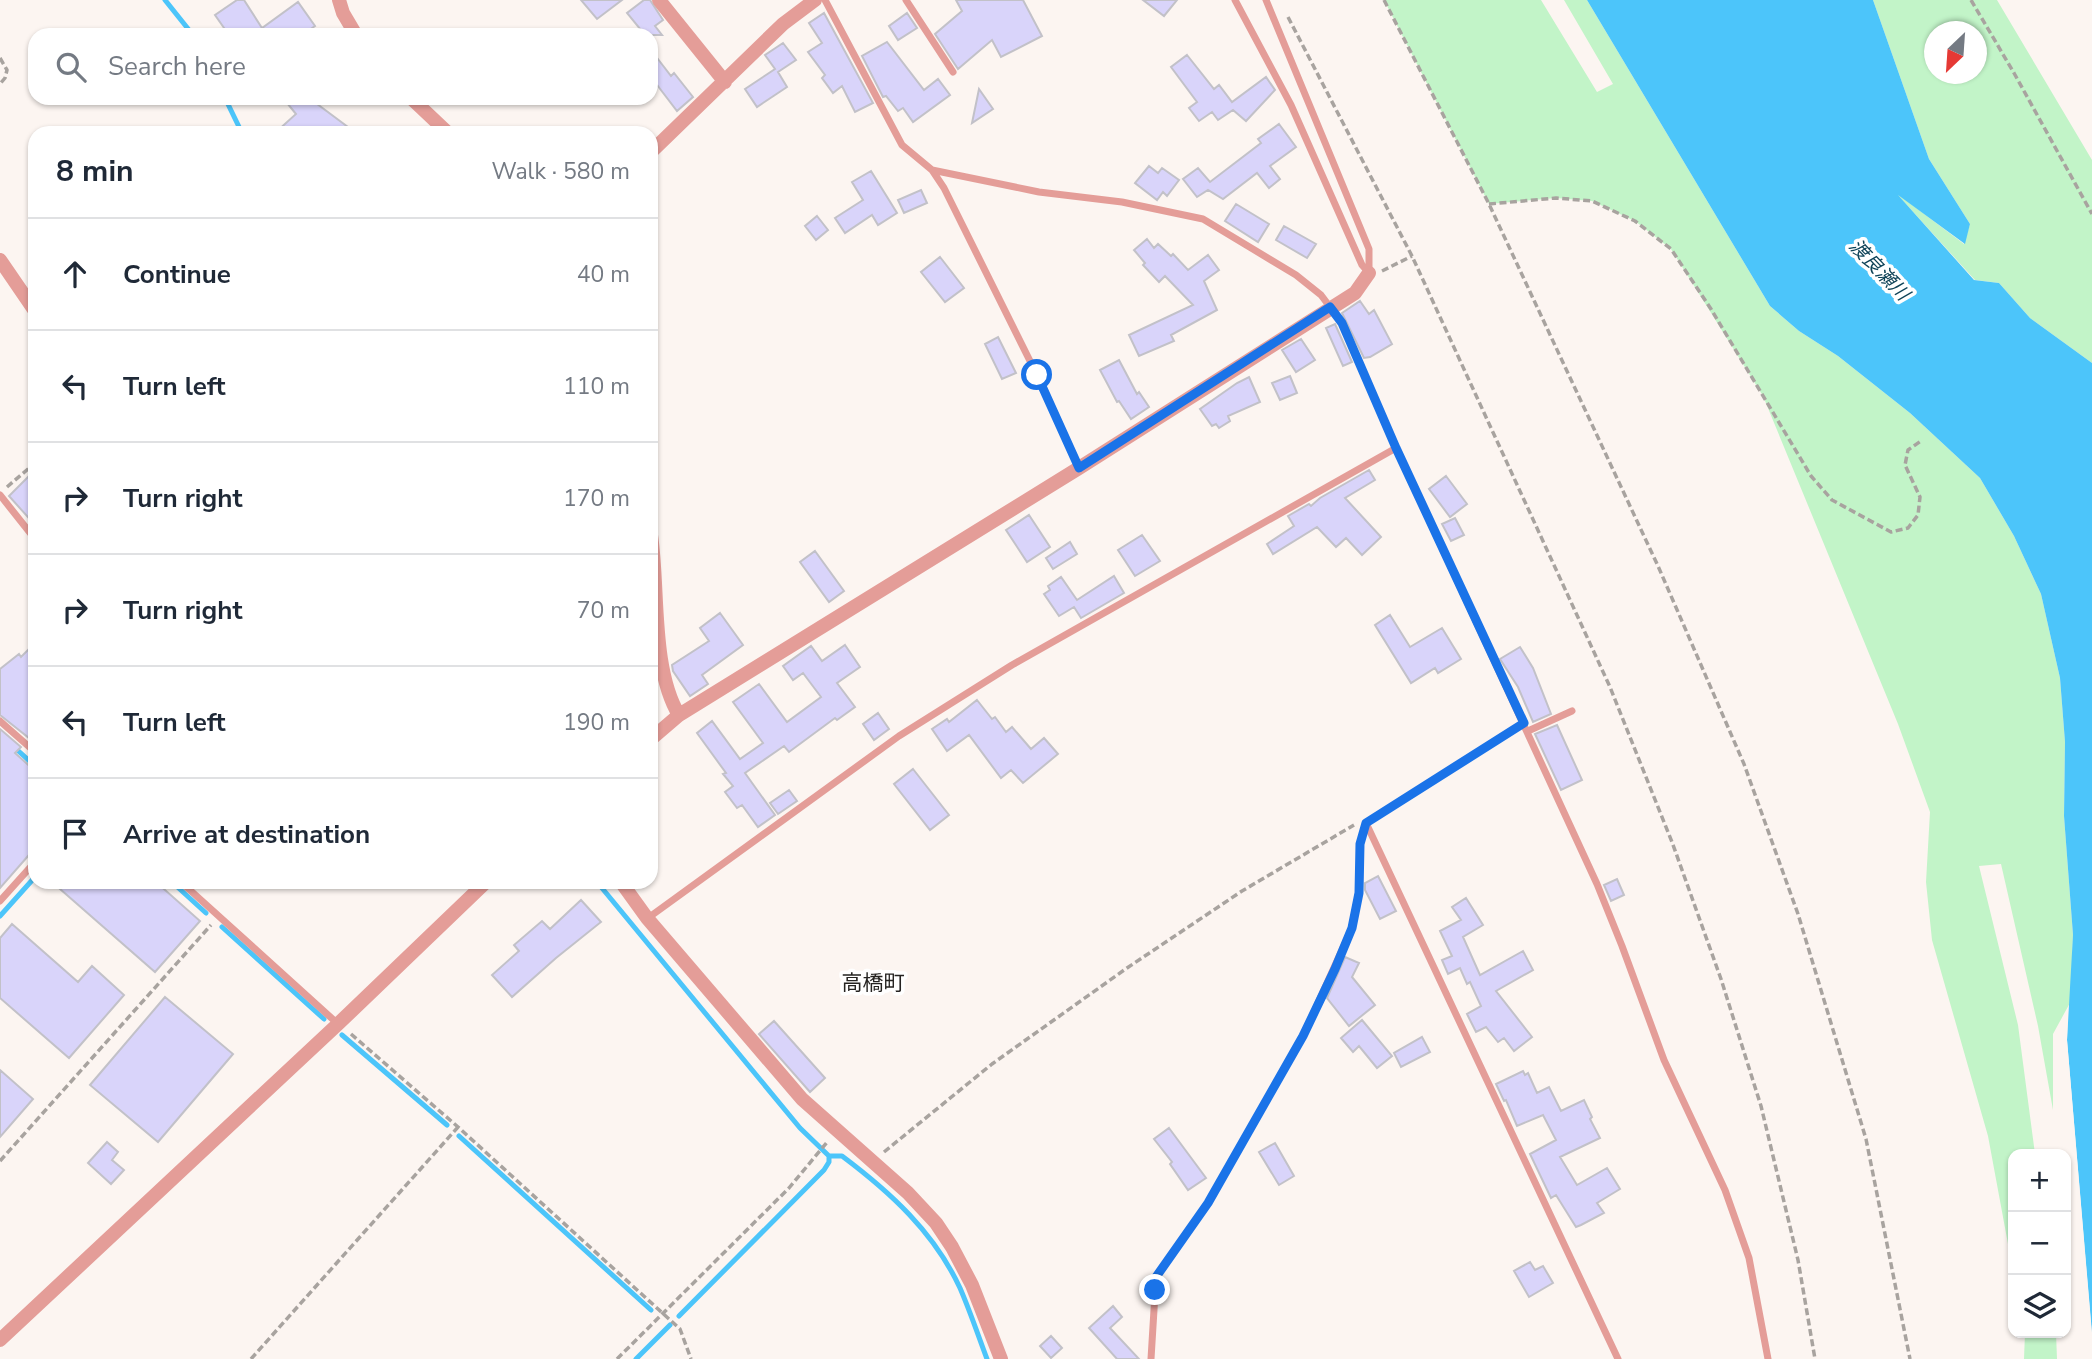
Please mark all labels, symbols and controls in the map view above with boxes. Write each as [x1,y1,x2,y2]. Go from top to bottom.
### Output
north arrow [1924,21,1987,84]
search box [28,28,658,105]
icon: search [52,48,90,86]
text: Search here [108,49,246,84]
text: 8 min [56,151,134,192]
text: Walk · 580 m [491,156,630,187]
water label: 渡良瀬川 [1843,234,1916,308]
icon: ahead [56,255,94,293]
text: Continue [123,257,231,292]
text: 40 m [577,259,630,290]
route start [1021,359,1052,390]
icon: left [56,367,94,405]
text: Turn left [123,369,226,404]
text: 110 m [563,371,630,402]
icon: right [56,479,94,517]
text: Turn right [123,481,242,516]
text: 170 m [563,483,630,514]
icon: right [56,591,94,629]
text: Turn right [123,593,242,628]
text: 70 m [577,595,630,626]
icon: left [56,703,94,741]
text: Turn left [123,705,226,740]
text: 190 m [563,707,630,738]
icon: arrive [56,815,94,853]
text: Arrive at destination [123,817,370,852]
district label: 高橋町 [842,969,905,997]
map controls [2008,1149,2071,1338]
button: + [2008,1149,2071,1212]
button: − [2008,1212,2071,1275]
route end [1139,1274,1170,1305]
button: layers [2008,1275,2071,1338]

